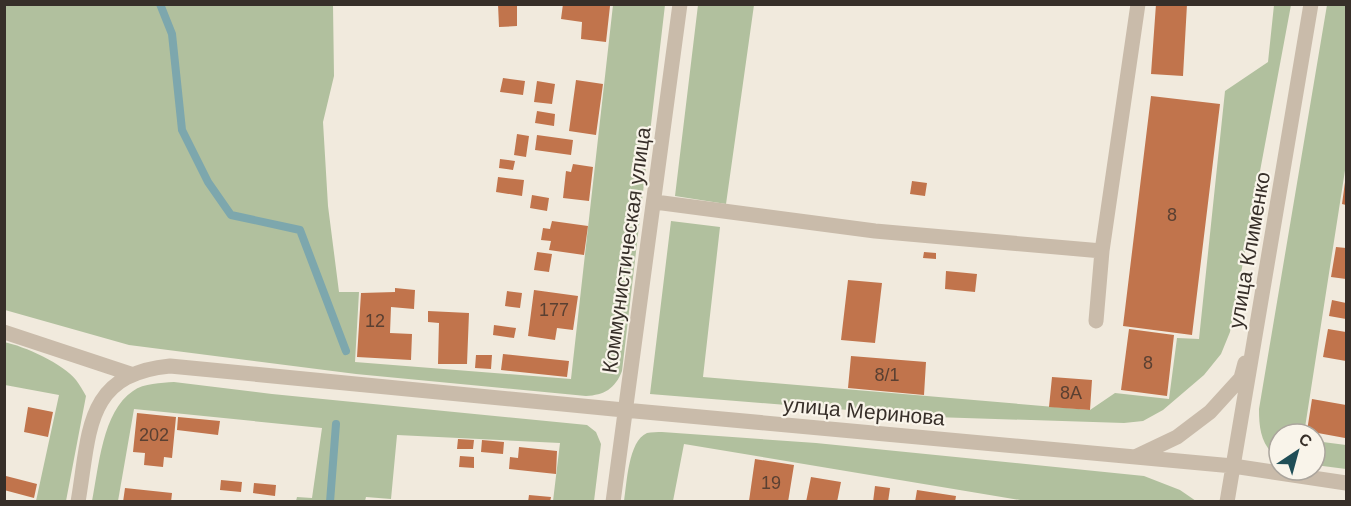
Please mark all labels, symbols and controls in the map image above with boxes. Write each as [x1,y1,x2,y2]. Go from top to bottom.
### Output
street label: Коммунистическая улица [597,125,655,374]
street label: улица Клименко [1224,170,1274,330]
house number: 8 [1167,205,1177,225]
house number: 177 [539,300,569,320]
house number: 12 [365,311,385,331]
house number: 8 [1143,353,1153,373]
house number: 8/1 [874,365,900,385]
house number: 8А [1060,383,1082,403]
street label: улица Меринова [782,392,946,430]
north arrow [1267,422,1327,482]
house number: 202 [139,425,169,445]
text: С [1296,430,1316,451]
house number: 19 [761,473,781,493]

